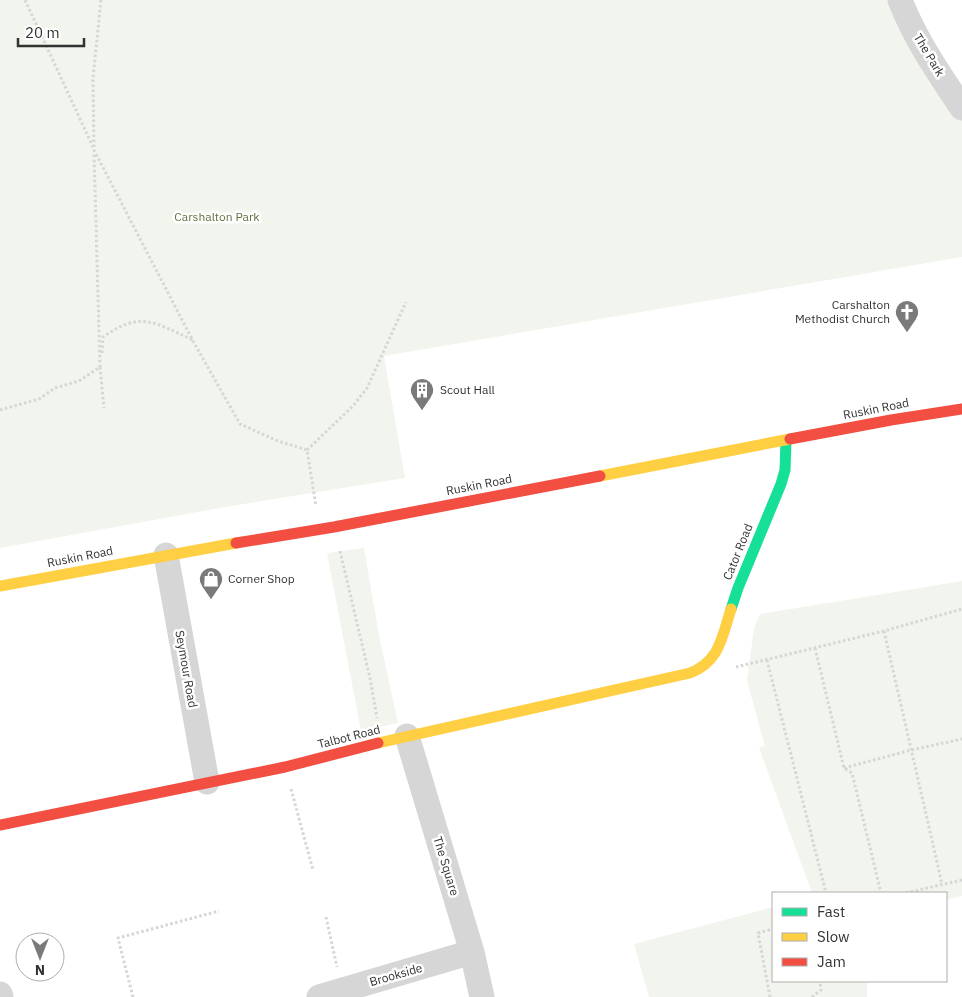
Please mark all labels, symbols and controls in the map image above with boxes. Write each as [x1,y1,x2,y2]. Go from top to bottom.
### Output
scale bar [18,15,84,47]
text: 20 m [25,23,60,42]
street label: The Park [911,31,948,79]
park label: Carshalton Park [174,209,260,224]
place label: Carshalton Methodist Church [795,297,890,326]
church icon: Carshalton Methodist Church [894,299,920,333]
building icon: Scout Hall [409,377,435,411]
place label: Scout Hall [440,382,495,397]
street label: Ruskin Road [842,395,910,422]
street label: Ruskin Road [445,471,513,498]
street label: Cator Road [719,521,756,582]
street label: Ruskin Road [46,543,114,570]
shop icon: Corner Shop [198,566,224,600]
place label: Corner Shop [228,571,295,586]
street label: Seymour Road [172,629,201,709]
street label: Talbot Road [316,721,382,752]
street label: The Square [430,834,463,898]
legend [772,892,947,982]
text: Fast [817,902,845,921]
text: Slow [817,927,850,946]
north arrow [15,932,65,982]
text: Jam [817,952,846,971]
street label: Brookside [368,960,424,989]
text: N [35,961,45,979]

